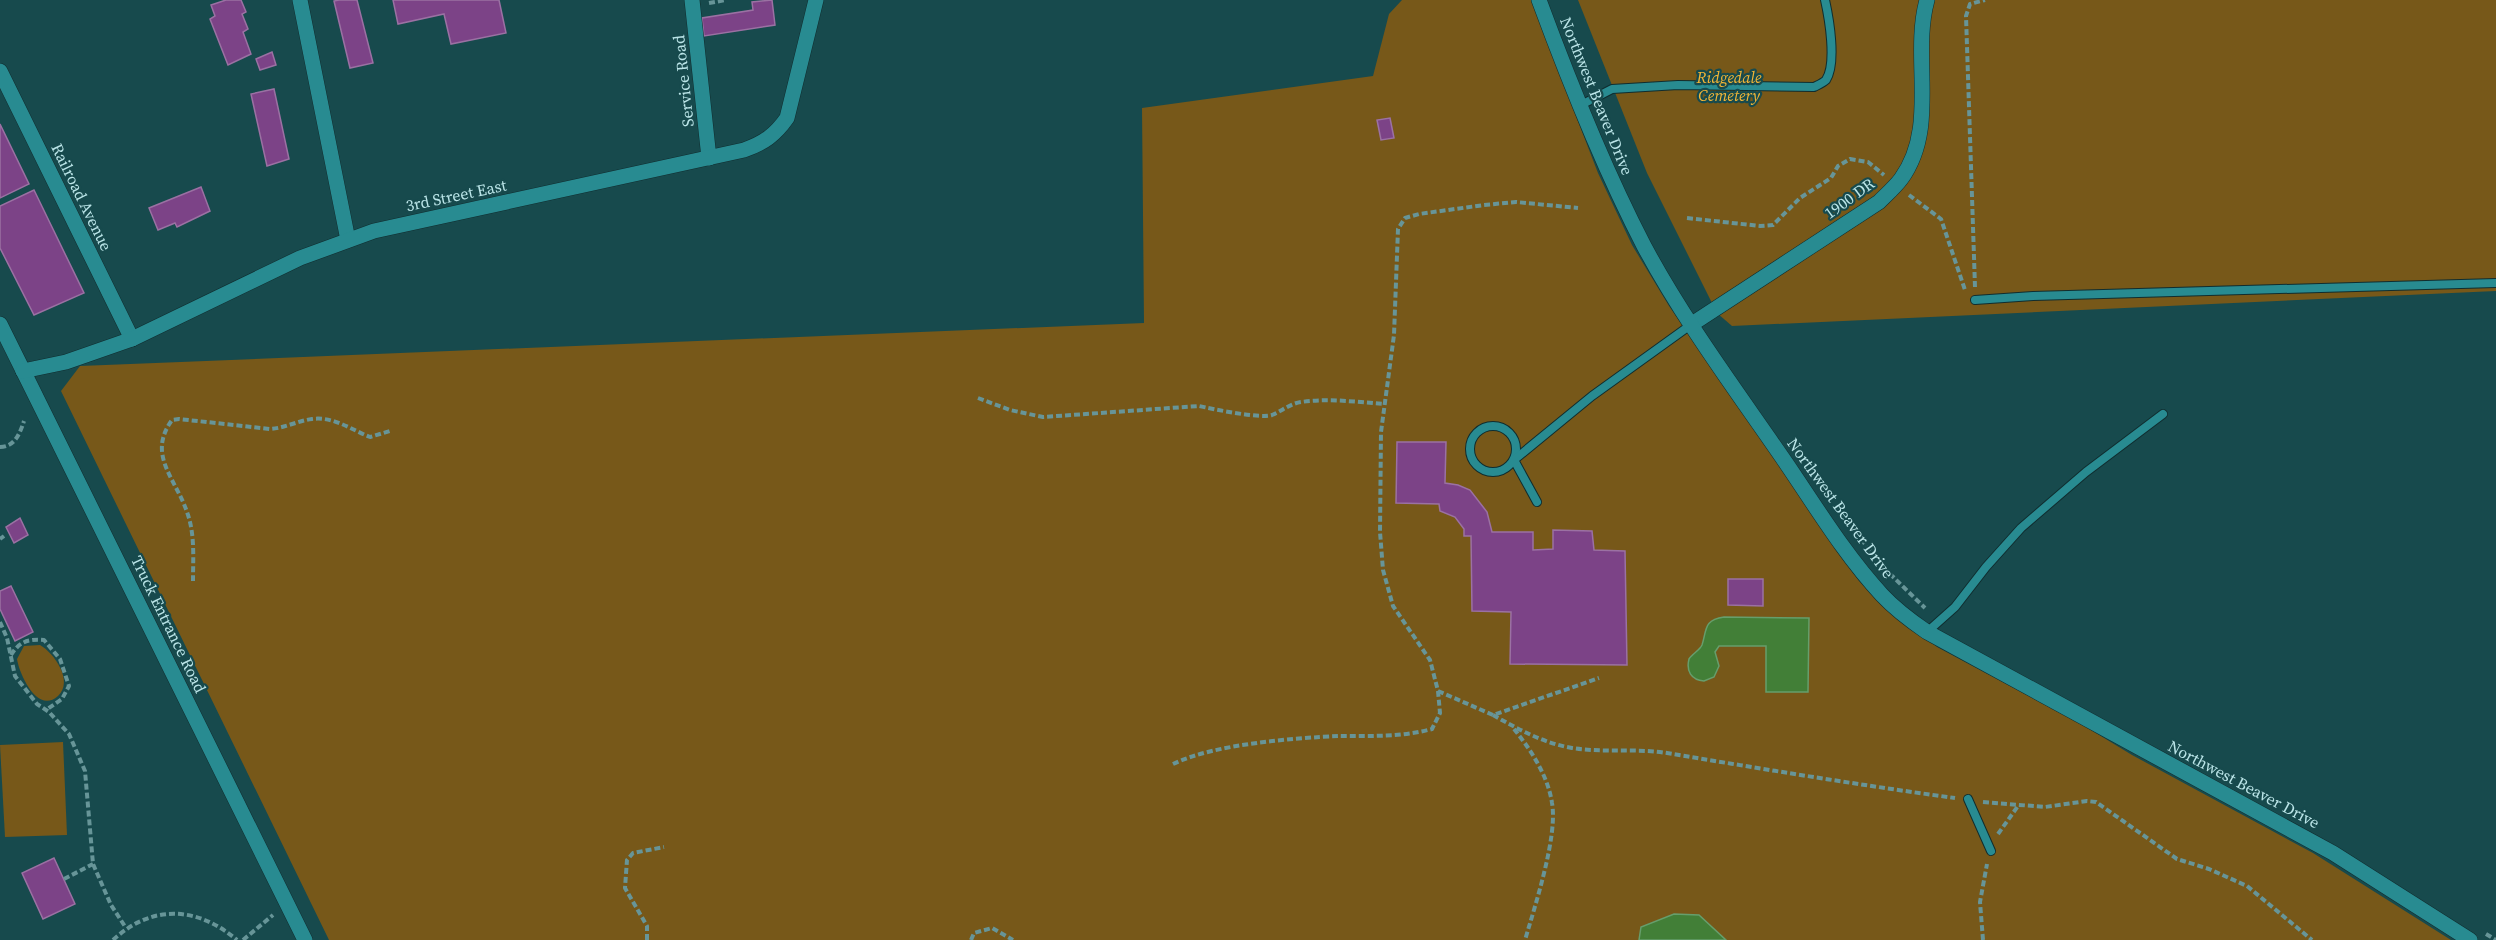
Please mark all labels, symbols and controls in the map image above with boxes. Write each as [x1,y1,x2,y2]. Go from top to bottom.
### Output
street label: Northwest Beaver Drive [1555,14,1639,178]
street label: Service Road [667,34,699,128]
park label: Ridgedale Cemetery [1695,66,1762,106]
street label: Railroad Avenue [46,140,118,254]
street label: 1900 DR [1819,172,1879,224]
street label: 3rd Street East [404,173,509,216]
street label: Northwest Beaver Drive [1783,433,1899,583]
street label: Truck Entrance Road [126,552,212,696]
street label: Northwest Beaver Drive [2164,735,2324,833]

